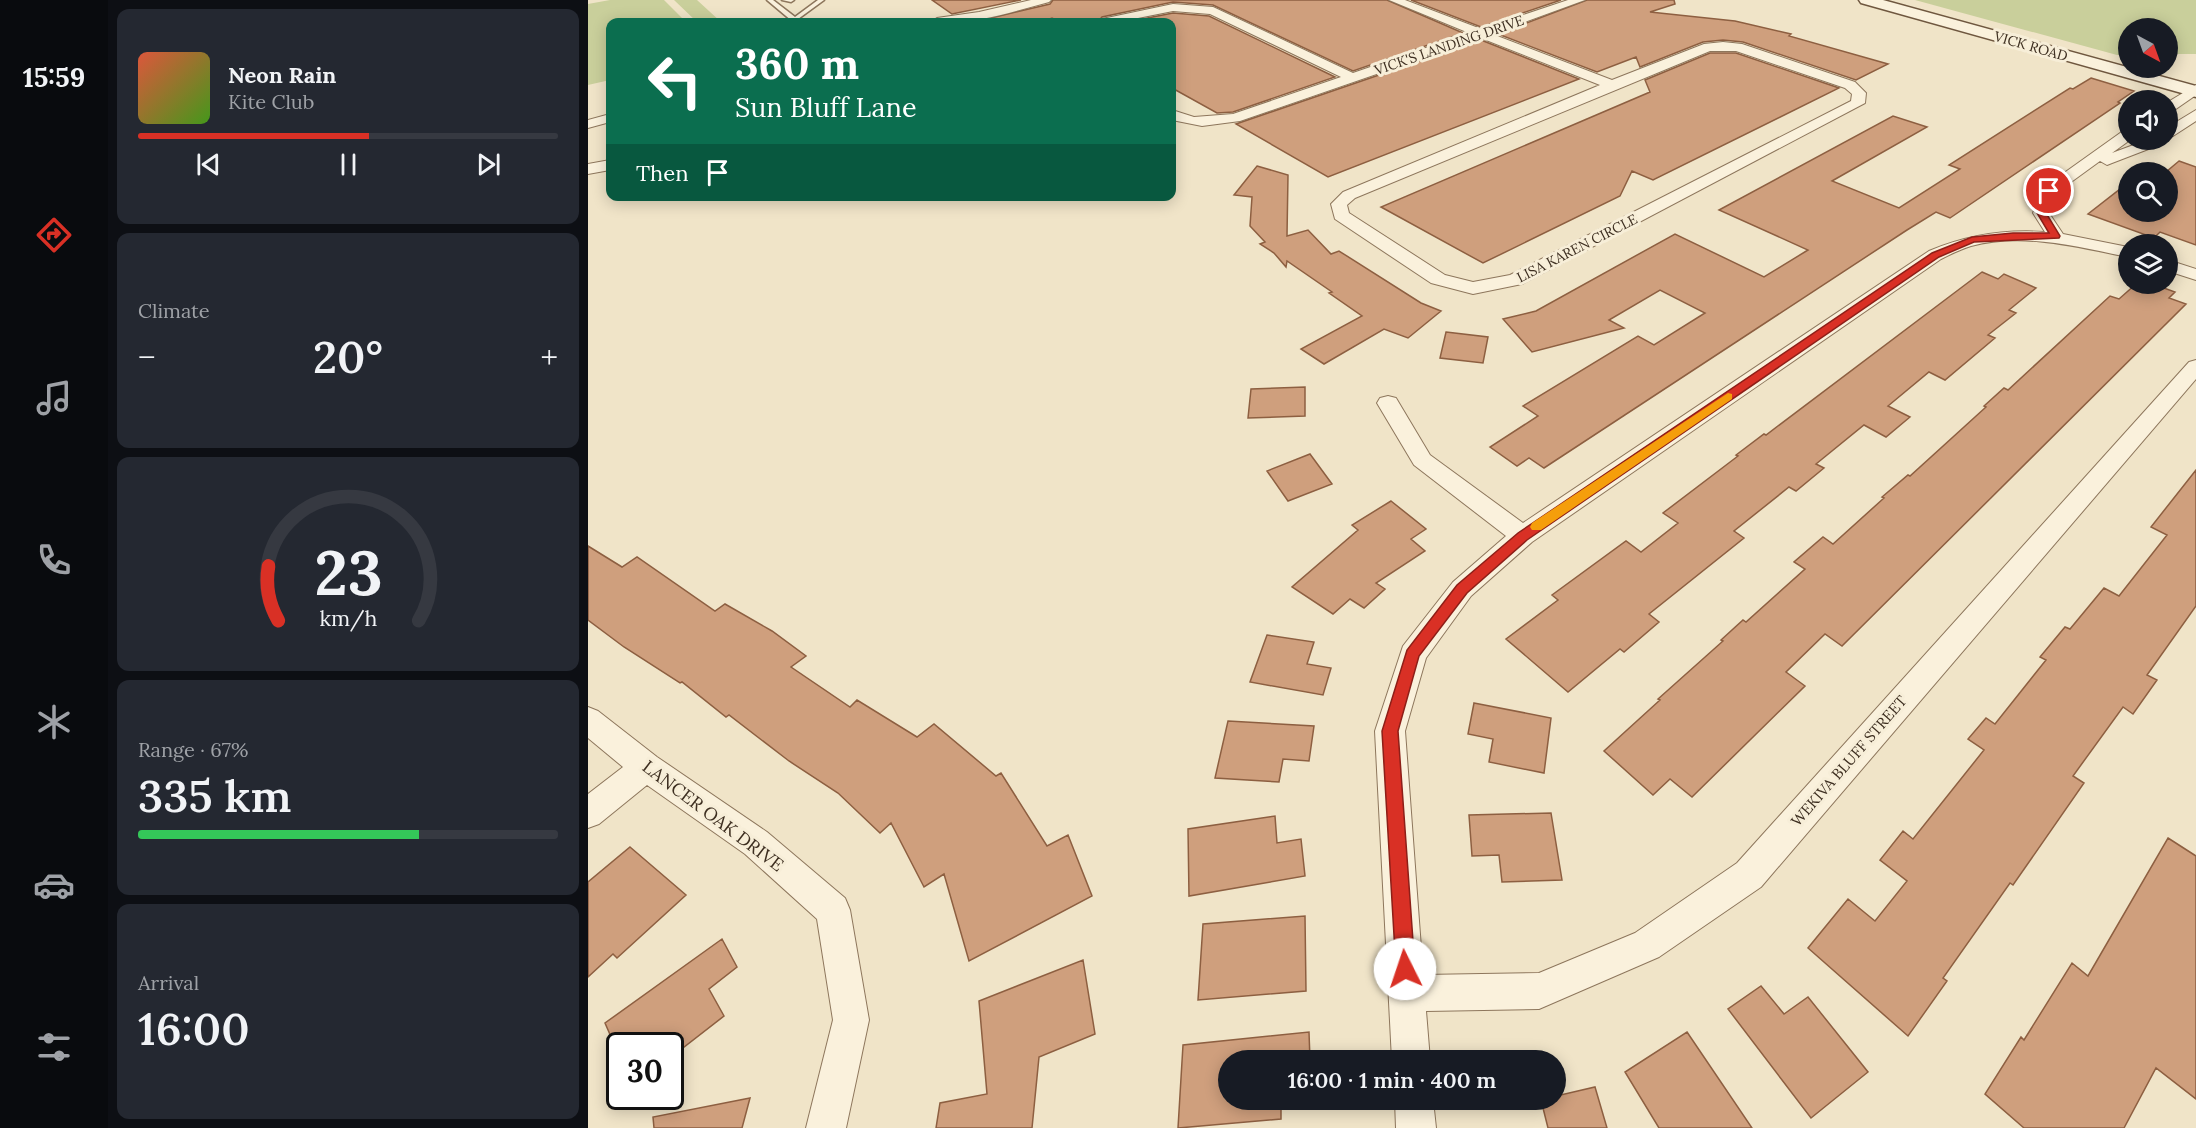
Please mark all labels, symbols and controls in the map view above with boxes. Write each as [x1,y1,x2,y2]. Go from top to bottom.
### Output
street label: VICK'S LANDING DRIVE [1371,11,1526,79]
north arrow [2118,18,2178,78]
map controls [2118,18,2178,294]
street label: VICK ROAD [1991,27,2070,65]
text: 360 m [735,37,859,91]
icon: left [636,42,714,120]
text: 15:59 [23,60,85,94]
text: Neon Rain [228,61,336,89]
text: Kite Club [228,89,314,114]
text: Sun Bluff Lane [735,90,917,124]
button: sound [2118,90,2178,150]
icon: previous [192,148,225,181]
icon: pause [332,148,365,181]
icon: next [472,148,505,181]
icon: arrive [701,156,734,189]
text: Then [636,159,689,187]
button: search [2118,162,2178,222]
pin [2023,165,2074,216]
icon: arrive [2032,174,2065,207]
street label: LISA KAREN CIRCLE [1514,210,1641,286]
icon: directions [33,214,75,256]
button: layers [2118,234,2178,294]
text: Climate [138,298,210,323]
text: 20° [313,328,383,385]
text: − [138,336,156,378]
text: + [540,336,558,378]
icon: music [33,377,75,419]
text: 23 [314,532,382,612]
icon: phone [33,539,75,581]
text: km/h [319,604,377,632]
street label: WEKIVA BLUFF STREET [1787,691,1911,830]
icon: climate [33,701,75,743]
text: Range · 67% [138,737,248,762]
street label: LANCER OAK DRIVE [638,755,789,876]
text: 335 km [138,767,291,824]
icon: car [33,864,75,906]
position arrow [1373,937,1437,1001]
text: Arrival [138,970,199,995]
text: 16:00 [138,1000,250,1057]
icon: filters [33,1026,75,1068]
speed limit sign: 30 [606,1032,684,1110]
text: 16:00 · 1 min · 400 m [1288,1066,1496,1094]

